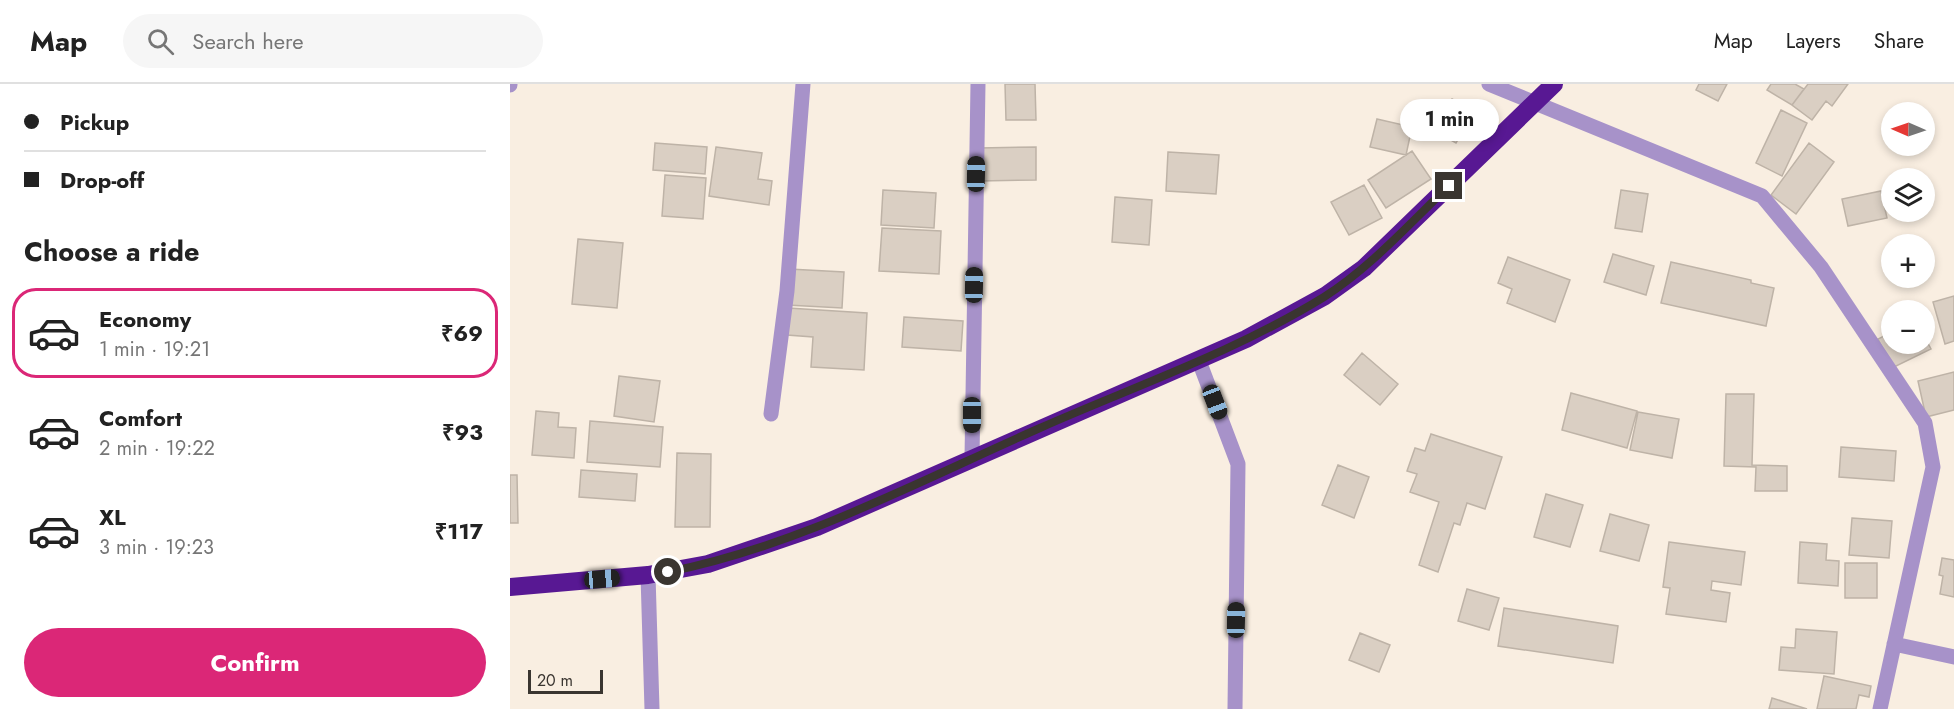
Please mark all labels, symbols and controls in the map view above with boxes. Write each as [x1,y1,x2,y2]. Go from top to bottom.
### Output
search box [123,14,543,68]
text: Map [30,21,87,62]
icon: search [144,25,177,58]
text: Search here [192,25,304,57]
text: Map [1714,26,1753,56]
text: Layers [1786,26,1841,56]
text: Share [1874,26,1924,56]
callout: 1 min [1400,99,1498,141]
north arrow [1881,102,1935,156]
map controls [1881,102,1935,354]
text: 1 min [1425,105,1474,134]
text: Pickup [60,106,129,138]
car [967,156,985,192]
text: Drop-off [60,164,144,196]
button: layers [1881,168,1935,222]
route end [1435,172,1462,199]
text: Choose a ride [24,232,199,271]
button: + [1881,234,1935,288]
car [965,267,983,303]
button: − [1881,300,1935,354]
text: Economy [99,303,191,335]
icon: car [27,306,81,360]
text: ₹69 [441,317,483,349]
text: 1 min · 19:21 [99,335,210,364]
car [1200,382,1230,422]
car [963,397,981,433]
text: Comfort [99,402,182,434]
icon: car [27,405,81,459]
text: ₹93 [442,416,483,448]
text: 2 min · 19:22 [99,434,215,463]
text: XL [99,501,126,533]
icon: car [27,504,81,558]
text: ₹117 [435,515,483,547]
text: 3 min · 19:23 [99,533,214,562]
route start [654,558,681,585]
car [583,568,621,590]
car [1227,602,1245,638]
button: Confirm [24,628,486,697]
scale bar [528,667,603,694]
text: 20 m [537,669,573,692]

